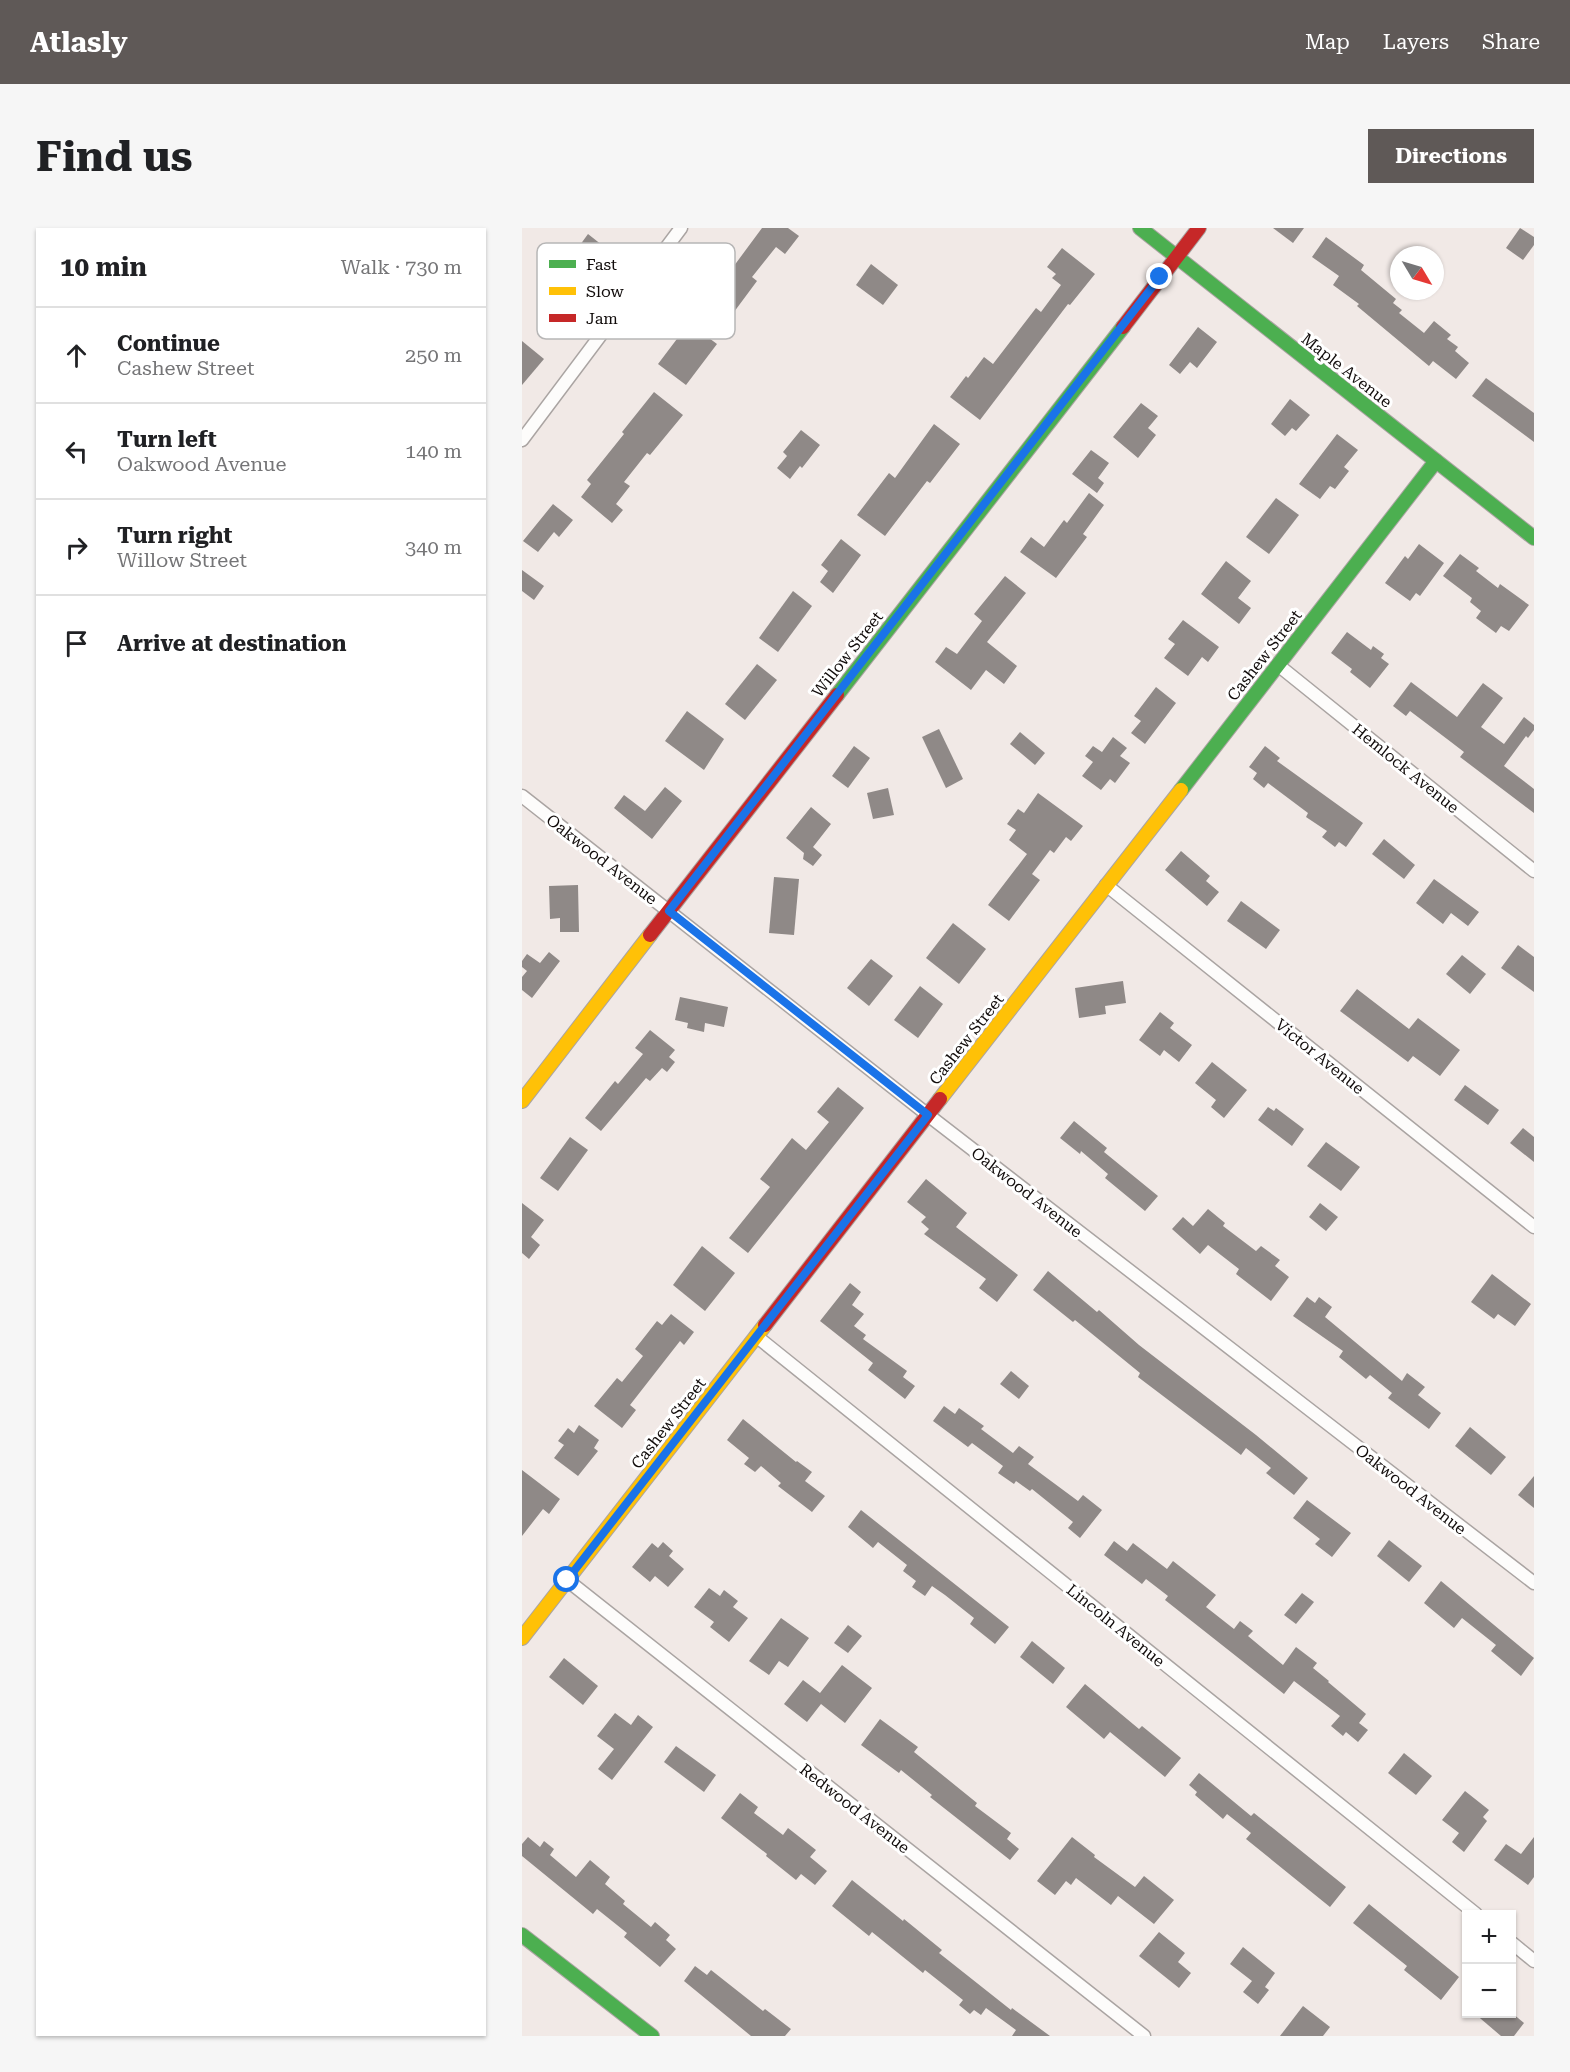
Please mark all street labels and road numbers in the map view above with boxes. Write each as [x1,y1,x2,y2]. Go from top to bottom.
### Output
street label: Maple Avenue [1298,329,1396,412]
street label: Cashew Street [1223,606,1306,704]
street label: Willow Street [808,608,887,701]
street label: Hemlock Avenue [1349,720,1463,817]
street label: Oakwood Avenue [542,810,661,909]
street label: Cashew Street [925,990,1008,1088]
street label: Victor Avenue [1271,1015,1368,1098]
street label: Oakwood Avenue [967,1143,1086,1242]
street label: Cashew Street [627,1374,710,1472]
street label: Oakwood Avenue [1351,1440,1470,1539]
street label: Lincoln Avenue [1063,1580,1169,1671]
street label: Redwood Avenue [796,1760,914,1857]

